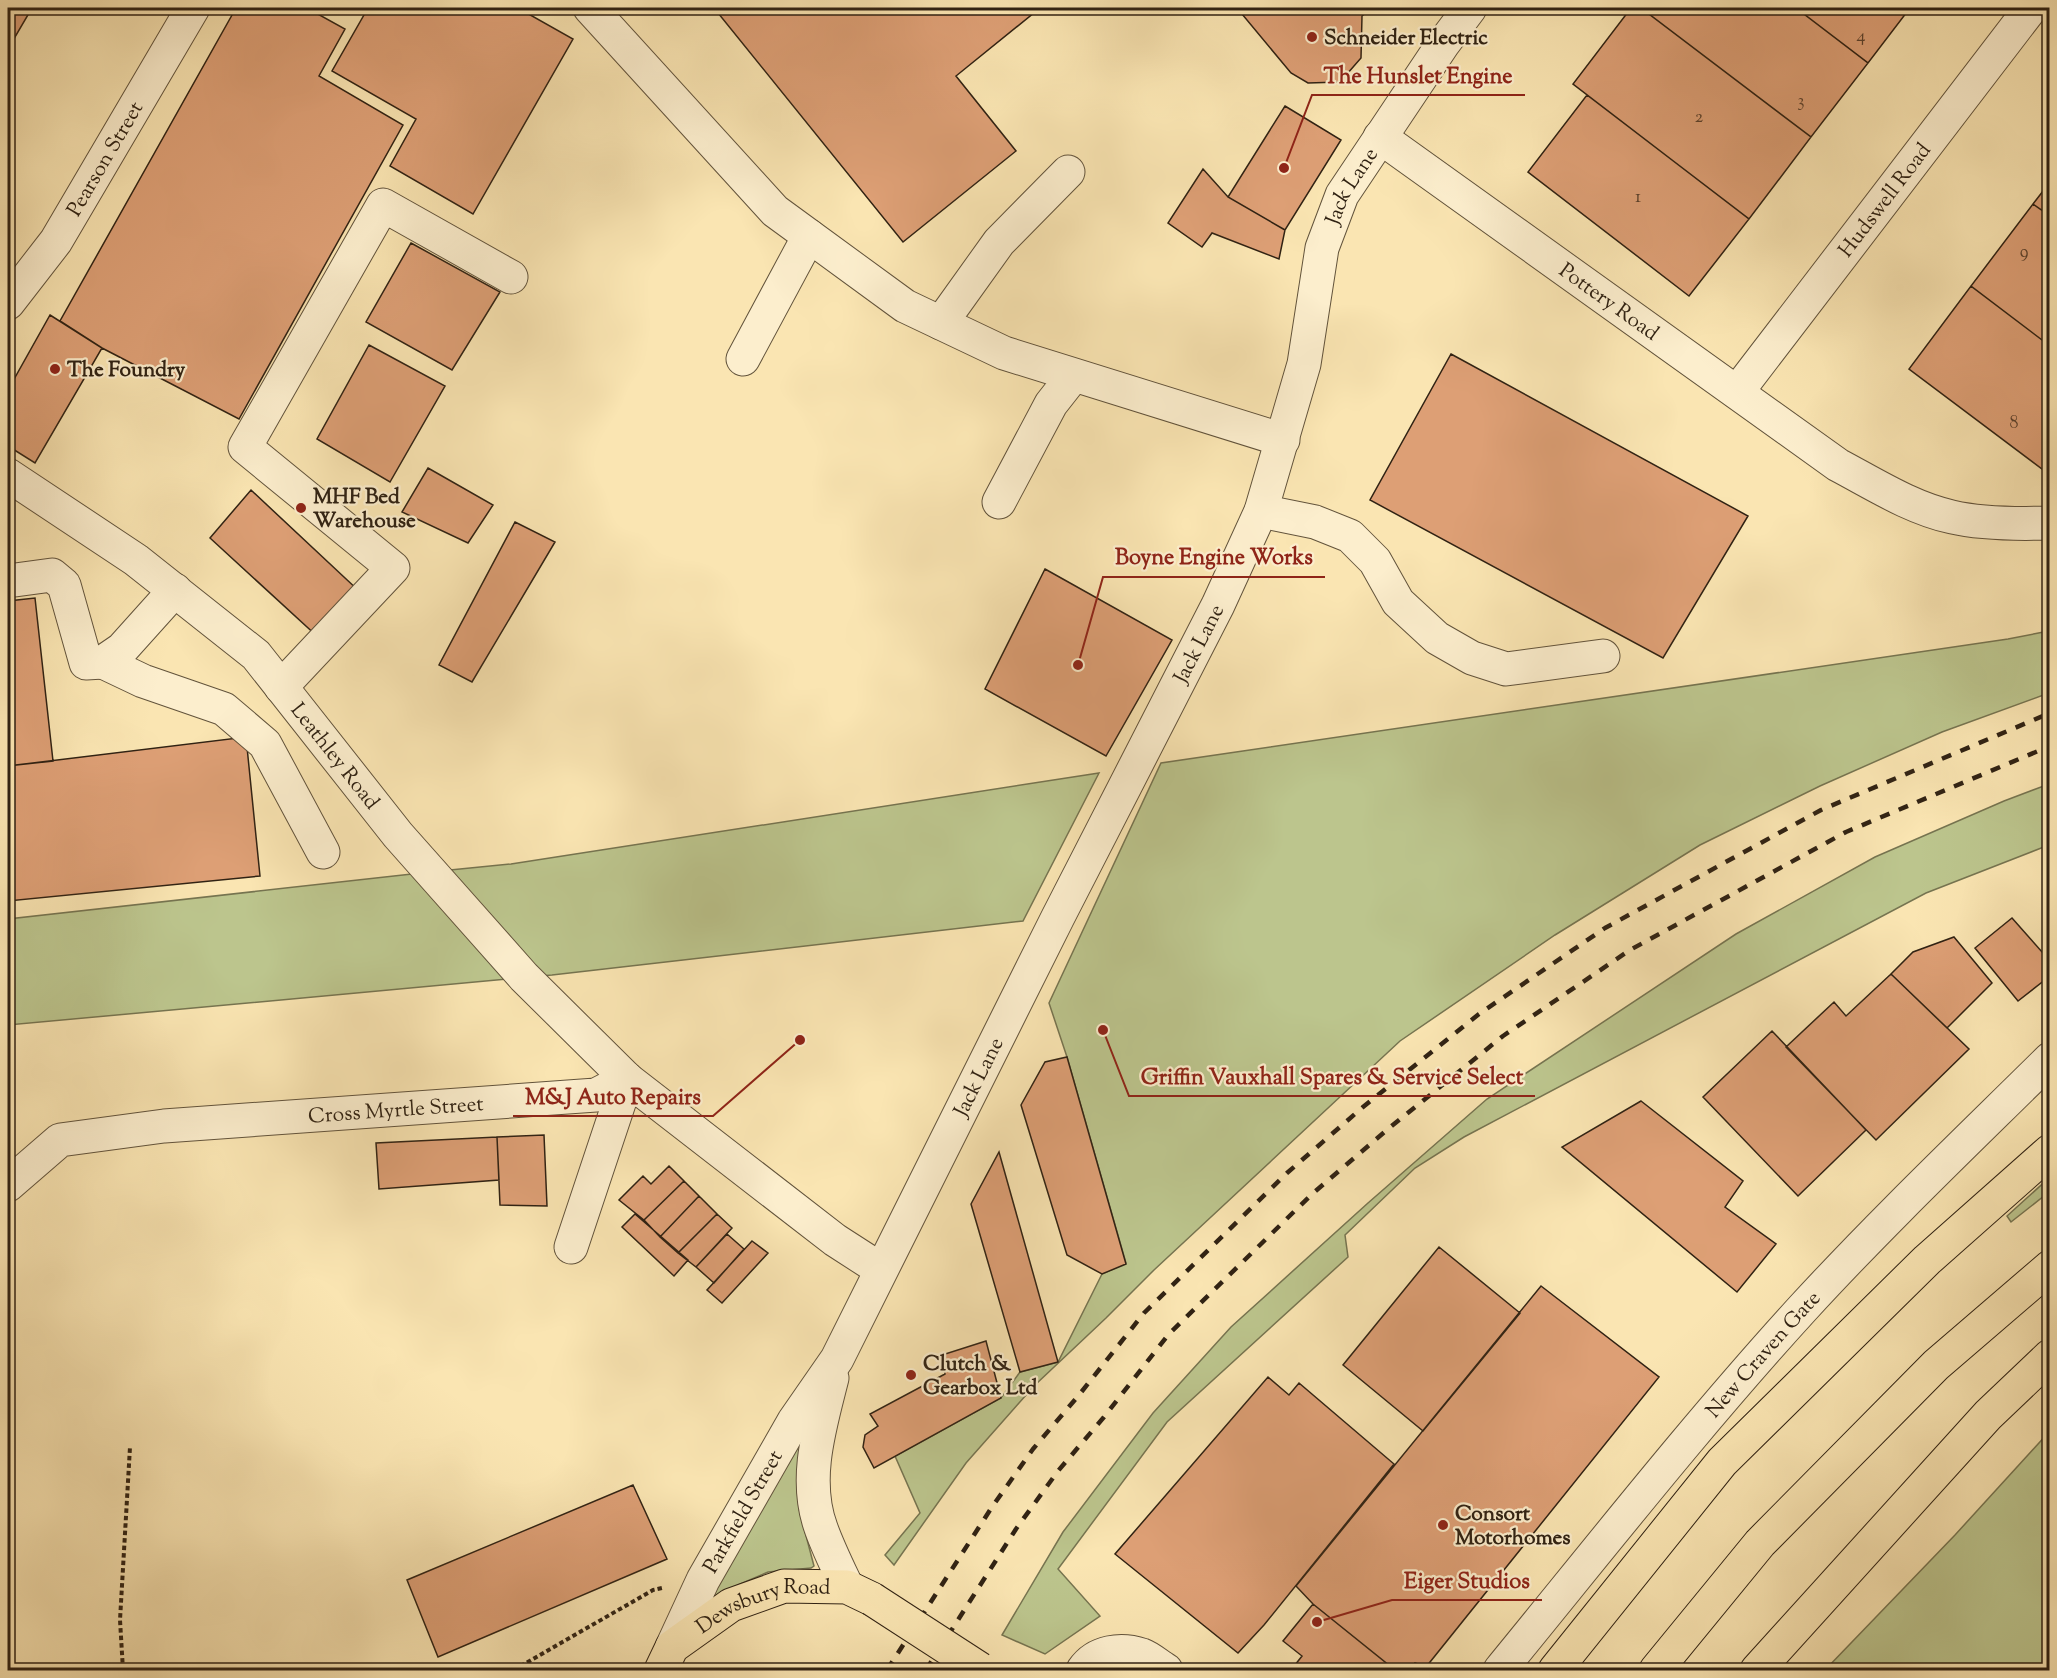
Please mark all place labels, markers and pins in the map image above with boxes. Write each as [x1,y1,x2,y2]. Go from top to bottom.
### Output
place label: Schneider Electric [1324,24,1488,54]
marker: Schneider Electric [1305,30,1319,44]
callout: The Hunslet Engine [1312,55,1525,95]
place label: The Foundry [67,356,186,386]
marker: The Foundry [48,362,62,376]
place label: MHF Bed Warehouse [313,483,416,537]
marker: MHF Bed Warehouse [294,501,308,515]
callout: Boyne Engine Works [1103,537,1325,577]
callout: Griffin Vauxhall Spares & Service Select [1129,1056,1535,1096]
callout: M&J Auto Repairs [513,1076,713,1116]
place label: Clutch & Gearbox Ltd [923,1350,1038,1404]
marker: Clutch & Gearbox Ltd [904,1368,918,1382]
place label: Consort Motorhomes [1455,1500,1571,1554]
marker: Consort Motorhomes [1436,1518,1450,1532]
callout: Eiger Studios [1392,1560,1542,1600]

